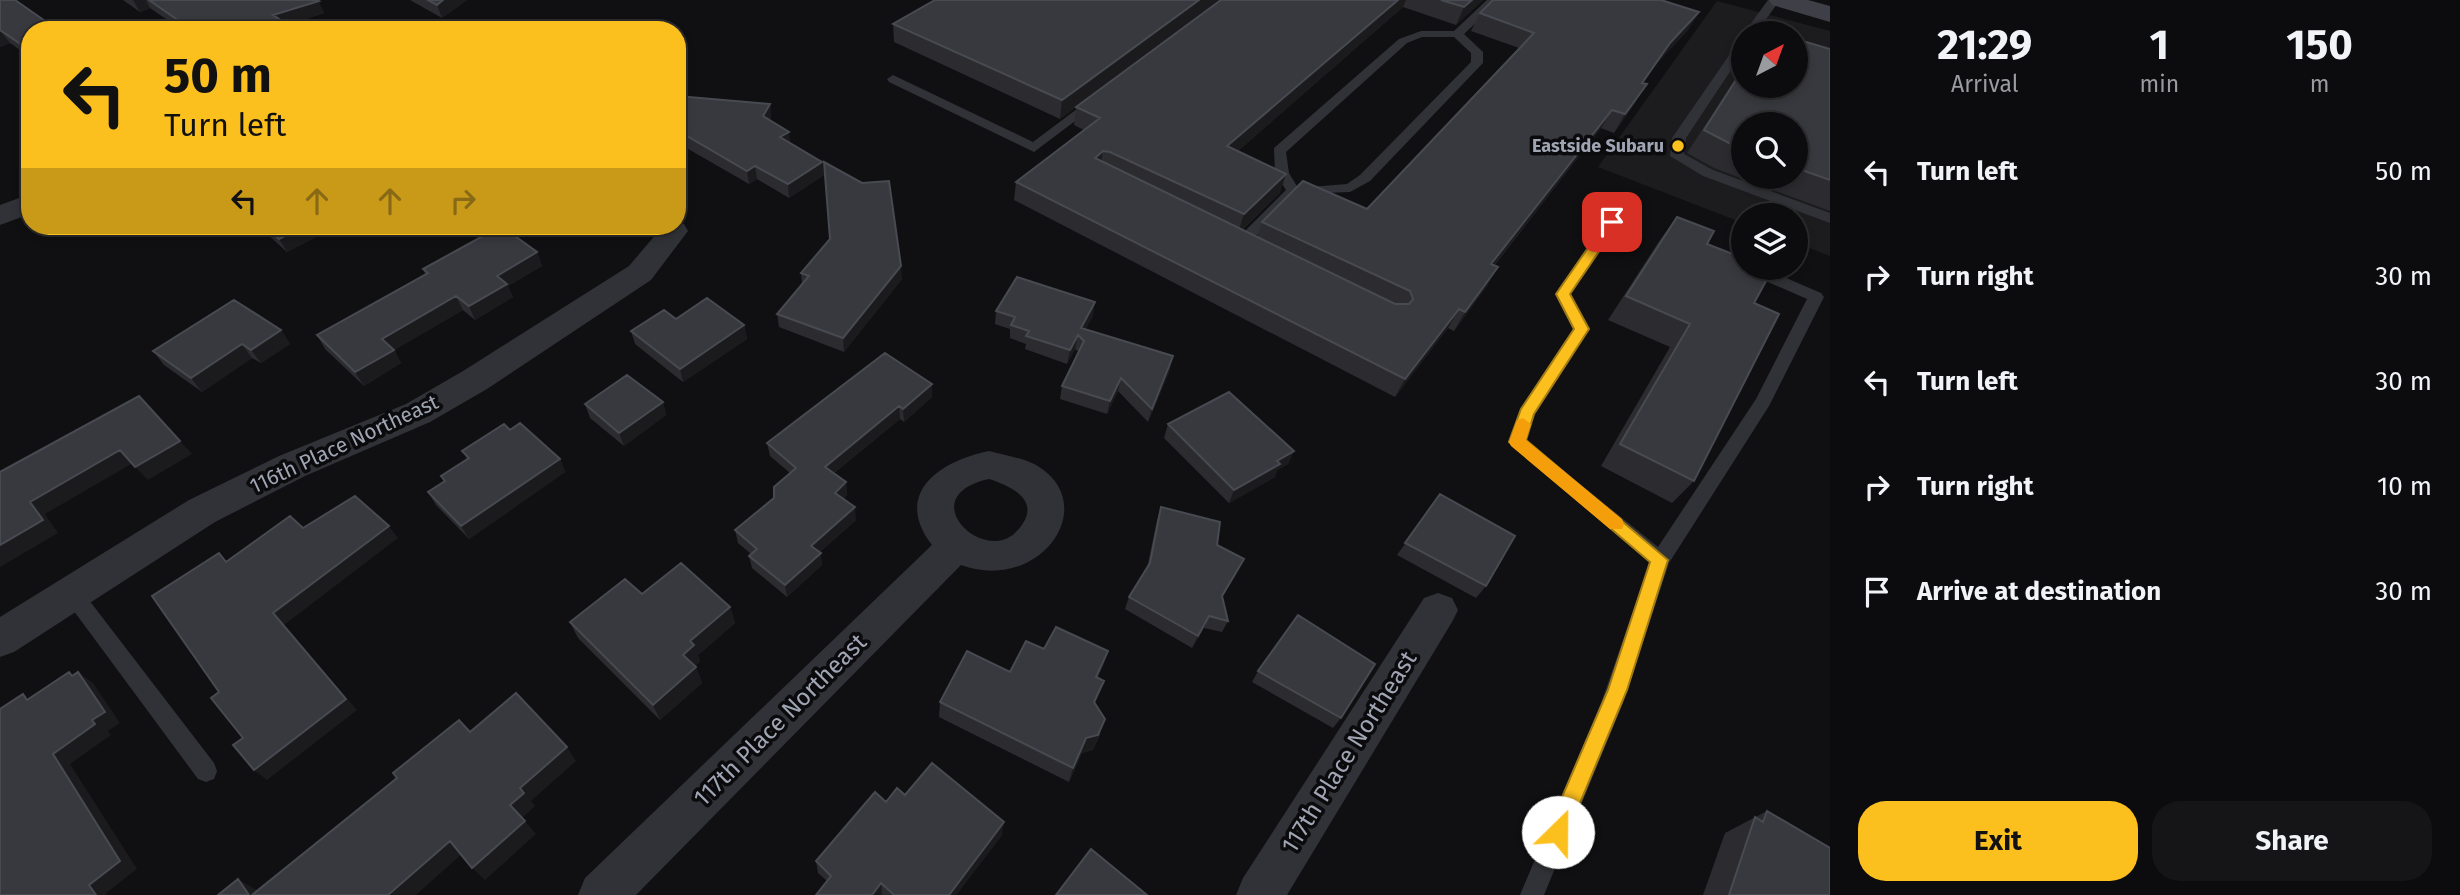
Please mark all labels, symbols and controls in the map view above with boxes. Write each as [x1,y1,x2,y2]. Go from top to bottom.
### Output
text: 21:29 [1937,20,2032,70]
text: 1 [2150,20,2169,70]
text: 150 [2286,20,2353,70]
north arrow [1731,21,1808,98]
map controls [1731,21,1808,280]
text: 50 m [164,46,272,105]
icon: left [49,49,140,140]
text: Arrival [1951,70,2018,98]
text: min [2139,70,2179,98]
text: m [2310,70,2329,98]
text: Turn left [164,106,286,144]
button: search [1731,112,1808,189]
place label: Eastside Subaru [1532,135,1664,157]
marker: Eastside Subaru [1670,138,1686,154]
icon: left [1858,153,1896,191]
text: Turn left [1917,156,2018,187]
text: 50 m [2375,156,2432,187]
icon: left [225,182,263,220]
icon: ahead [298,182,336,220]
icon: ahead [371,182,409,220]
icon: right [444,182,482,220]
pin [1582,192,1642,252]
icon: arrive [1593,203,1631,241]
button: layers [1731,203,1808,280]
icon: right [1858,258,1896,296]
text: Turn right [1917,261,2034,292]
text: 30 m [2375,261,2432,292]
icon: left [1858,363,1896,401]
text: Turn left [1917,366,2018,397]
text: 30 m [2375,366,2432,397]
street label: 116th Place Northeast [246,389,443,499]
icon: right [1858,468,1896,506]
text: Turn right [1917,471,2034,502]
text: 10 m [2377,471,2432,502]
icon: arrive [1858,573,1896,611]
text: Arrive at destination [1917,576,2161,607]
text: 30 m [2375,576,2432,607]
street label: 117th Place Northeast [688,628,872,812]
street label: 117th Place Northeast [1276,646,1423,858]
position arrow [1521,795,1595,869]
button: Exit [1858,801,2138,881]
button: Share [2152,801,2432,881]

